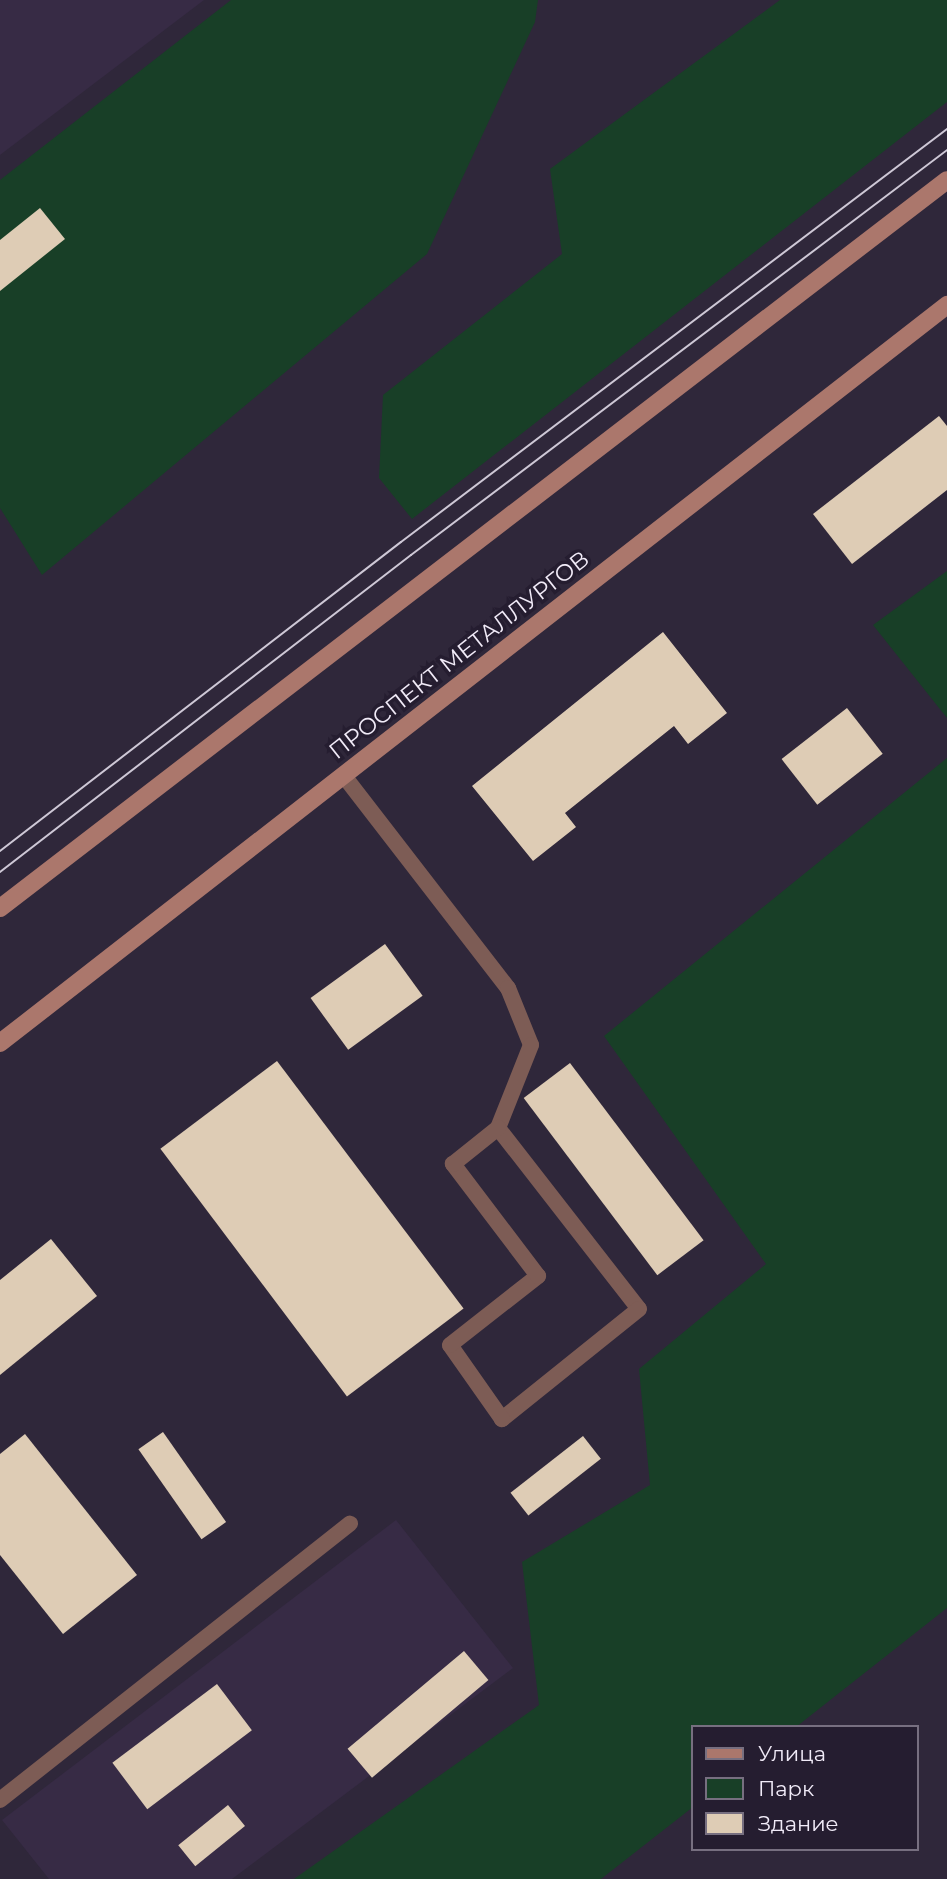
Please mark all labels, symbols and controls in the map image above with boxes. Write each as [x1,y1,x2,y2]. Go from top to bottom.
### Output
street label: ПРОСПЕКТ МЕТАЛЛУРГОВ [324,545,594,765]
legend [692,1725,919,1851]
text: Улица [758,1741,826,1766]
text: Парк [758,1776,814,1801]
text: Здание [758,1811,839,1836]

